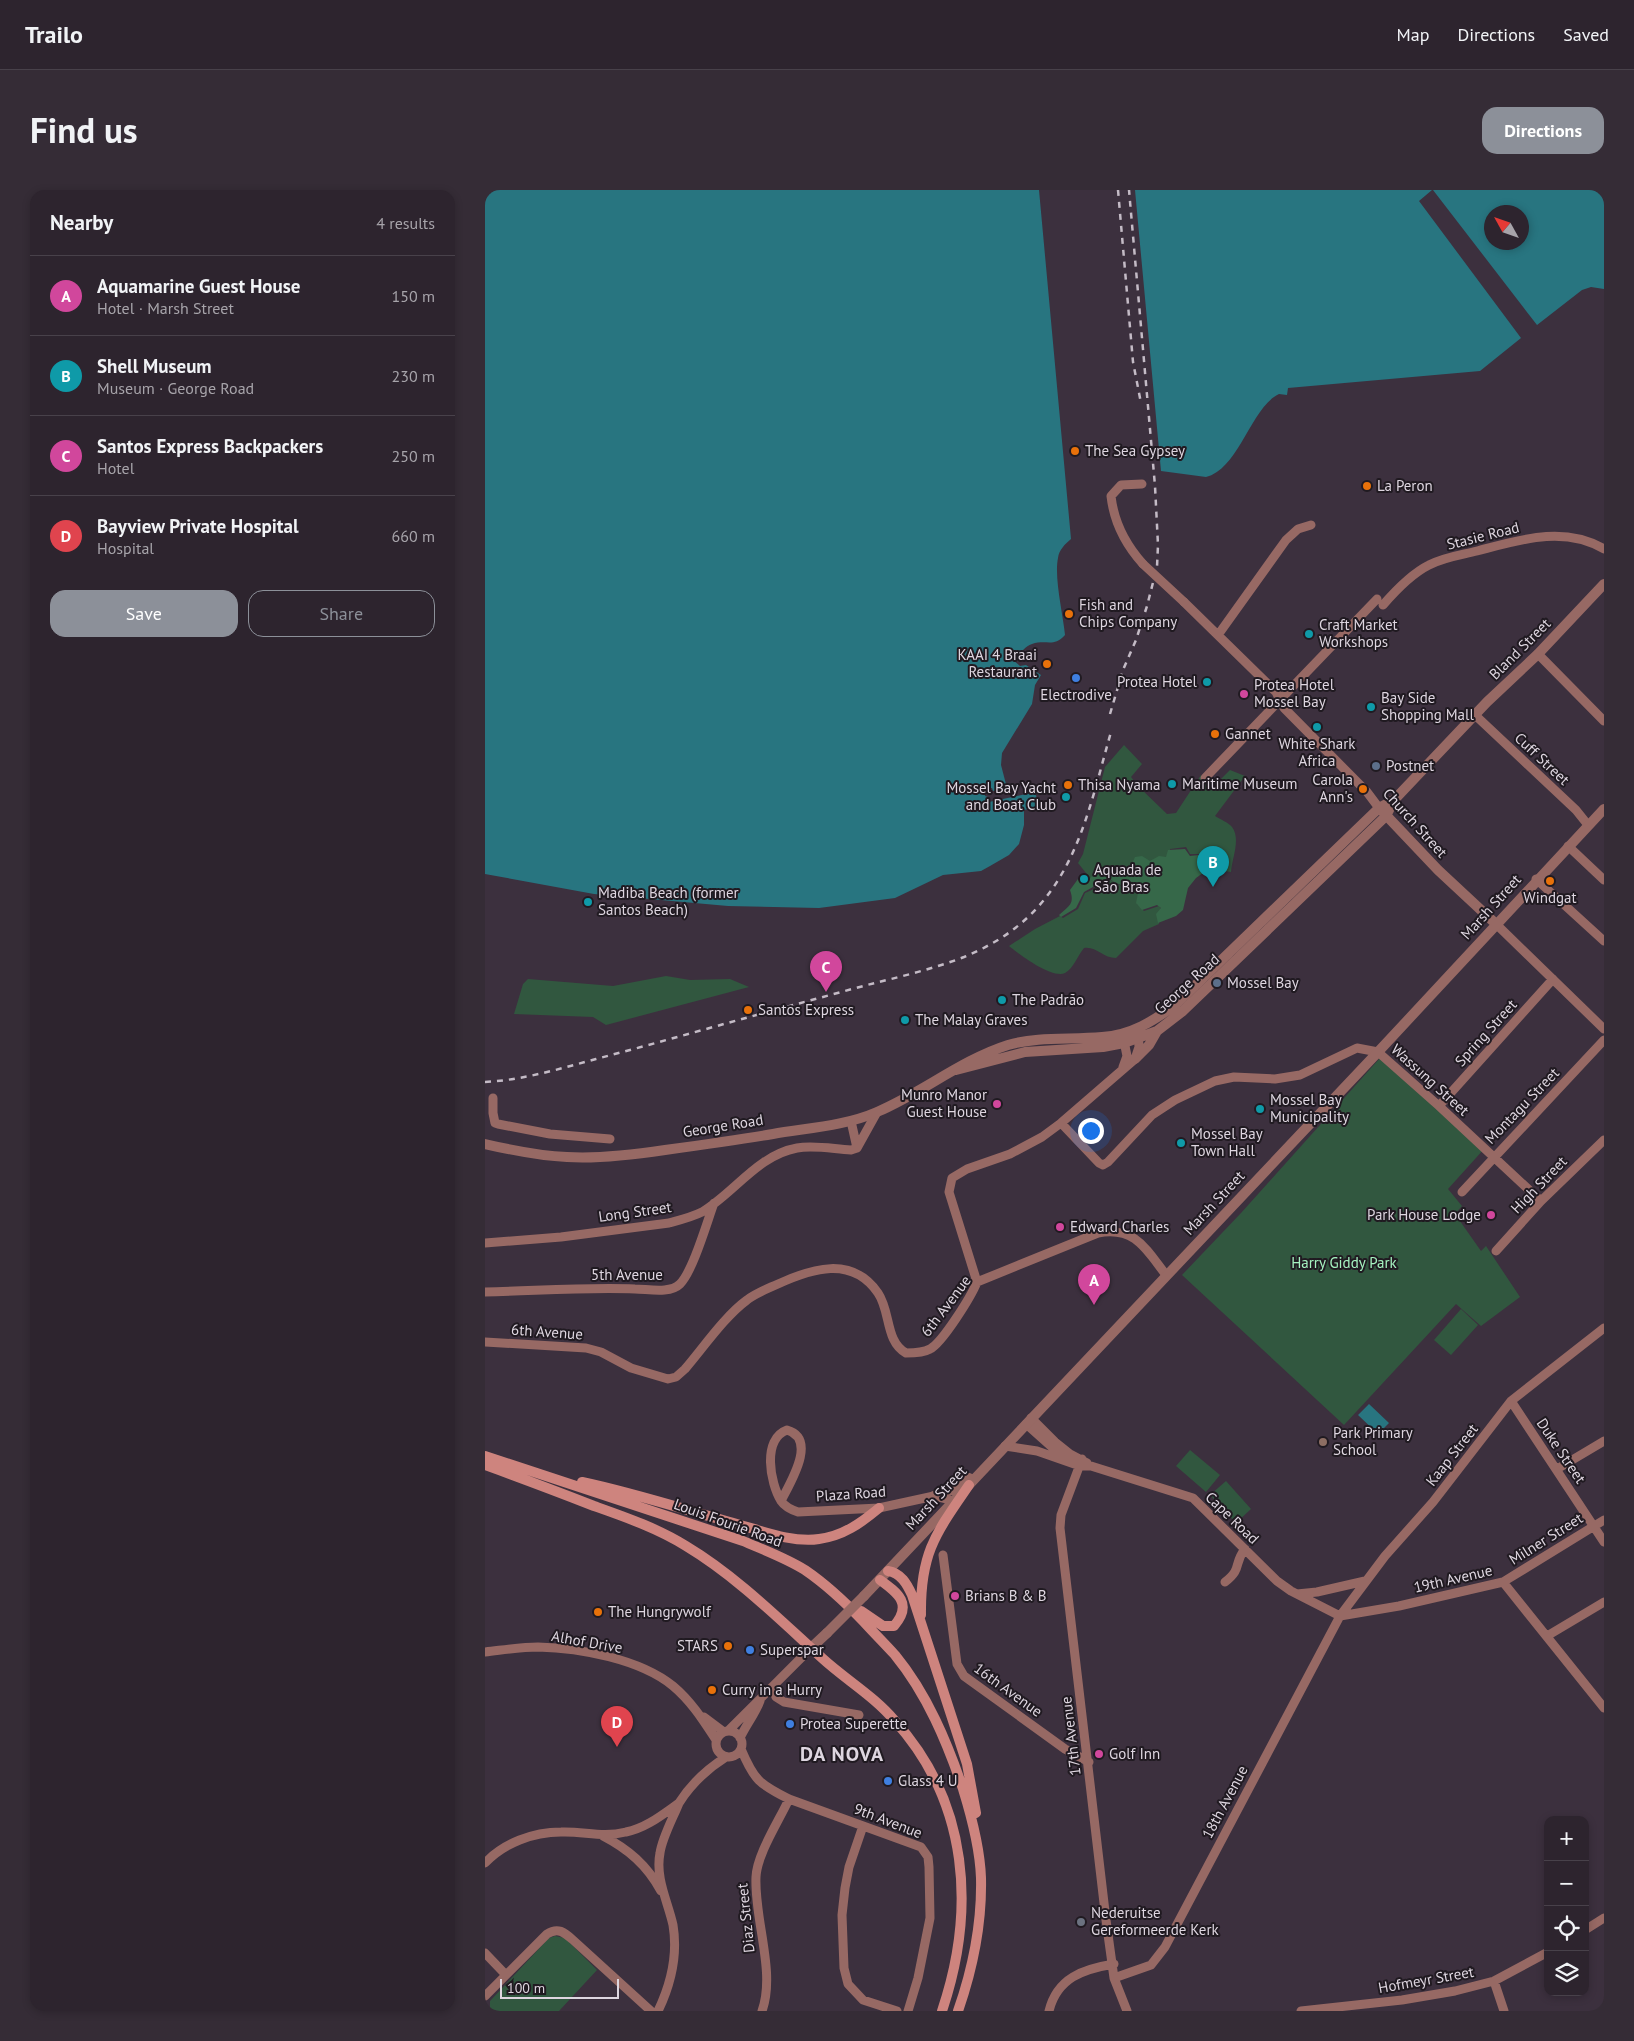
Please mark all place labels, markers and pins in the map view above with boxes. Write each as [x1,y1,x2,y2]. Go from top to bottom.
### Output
place label: The Sea Gypsey [1085,441,1185,460]
marker: The Sea Gypsey [1069,445,1081,457]
place label: La Peron [1377,476,1433,495]
marker: La Peron [1361,480,1373,492]
place label: Fish and Chips Company [1079,595,1177,631]
marker: Fish and Chips Company [1063,608,1075,620]
place label: Craft Market Workshops [1319,615,1398,651]
marker: Craft Market Workshops [1303,628,1315,640]
place label: KAAI 4 Braai Restaurant [957,645,1037,681]
marker: KAAI 4 Braai Restaurant [1041,658,1053,670]
marker: Electrodive [1070,672,1082,684]
place label: Protea Hotel [1117,672,1198,691]
place label: Protea Hotel Mossel Bay [1254,675,1335,711]
marker: Protea Hotel [1201,676,1213,688]
place label: Electrodive [1040,685,1112,704]
marker: Protea Hotel Mossel Bay [1238,688,1250,700]
place label: Bay Side Shopping Mall [1381,688,1474,724]
marker: Bay Side Shopping Mall [1365,701,1377,713]
marker: White Shark Africa [1311,721,1323,733]
place label: Gannet [1225,724,1271,743]
marker: Gannet [1209,728,1221,740]
place label: White Shark Africa [1278,734,1356,770]
place label: Postnet [1386,756,1434,775]
marker: Postnet [1370,760,1382,772]
place label: Carola Ann's [1312,770,1353,806]
place label: Maritime Museum [1182,774,1298,793]
place label: Thisa Nyama [1078,775,1160,794]
place label: Mossel Bay Yacht and Boat Club [946,778,1056,814]
marker: Maritime Museum [1166,778,1178,790]
marker: Thisa Nyama [1062,779,1074,791]
marker: Carola Ann's [1357,783,1369,795]
marker: Mossel Bay Yacht and Boat Club [1060,791,1072,803]
pin: B [1197,846,1229,887]
place label: Aquada de São Bras [1094,860,1161,896]
marker: Aquada de São Bras [1078,873,1090,885]
marker: Windgat [1544,875,1556,887]
place label: Madiba Beach (former Santos Beach) [598,883,739,919]
place label: Windgat [1523,888,1577,907]
marker: Madiba Beach (former Santos Beach) [582,896,594,908]
pin: C [810,951,842,992]
place label: Mossel Bay [1227,973,1299,992]
marker: Mossel Bay [1211,977,1223,989]
place label: The Padrão [1012,990,1084,1009]
marker: The Padrão [996,994,1008,1006]
place label: Santos Express [758,1000,854,1019]
marker: Santos Express [742,1004,754,1016]
place label: The Malay Graves [915,1010,1027,1029]
marker: The Malay Graves [899,1014,911,1026]
place label: Munro Manor Guest House [901,1085,987,1121]
place label: Mossel Bay Municipality [1270,1090,1349,1126]
marker: Munro Manor Guest House [991,1098,1003,1110]
marker: Mossel Bay Municipality [1254,1103,1266,1115]
place label: Mossel Bay Town Hall [1191,1124,1263,1160]
marker: Mossel Bay Town Hall [1175,1137,1187,1149]
place label: Park House Lodge [1367,1205,1481,1224]
marker: Park House Lodge [1485,1209,1497,1221]
place label: Edward Charles [1070,1217,1169,1236]
marker: Edward Charles [1054,1221,1066,1233]
pin: A [1078,1264,1110,1305]
place label: Park Primary School [1333,1423,1413,1459]
marker: Park Primary School [1317,1436,1329,1448]
place label: Brians B & B [965,1586,1047,1605]
marker: Brians B & B [949,1590,961,1602]
place label: The Hungrywolf [608,1602,712,1621]
marker: The Hungrywolf [592,1606,604,1618]
place label: STARS [677,1636,718,1655]
marker: STARS [722,1640,734,1652]
place label: Superspar [760,1640,824,1659]
marker: Superspar [744,1644,756,1656]
place label: Curry in a Hurry [722,1680,822,1699]
marker: Curry in a Hurry [706,1684,718,1696]
pin: D [601,1706,633,1747]
place label: Protea Superette [800,1714,907,1733]
marker: Protea Superette [784,1718,796,1730]
place label: Golf Inn [1109,1744,1160,1763]
marker: Golf Inn [1093,1748,1105,1760]
place label: Glass 4 U [898,1771,958,1790]
marker: Glass 4 U [882,1775,894,1787]
place label: Nederuitse Gereformeerde Kerk [1091,1903,1219,1939]
marker: Nederuitse Gereformeerde Kerk [1075,1916,1087,1928]

